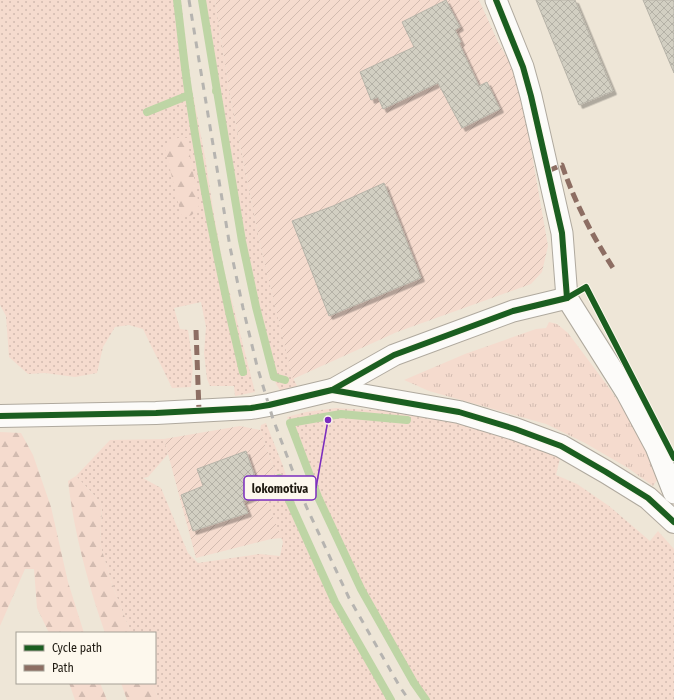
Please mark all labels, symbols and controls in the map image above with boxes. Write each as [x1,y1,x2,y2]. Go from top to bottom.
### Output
callout: lokomotiva [244,476,316,500]
text: lokomotiva [252,482,308,496]
legend [16,632,156,684]
text: Cycle path [52,641,102,655]
text: Path [52,661,74,675]

